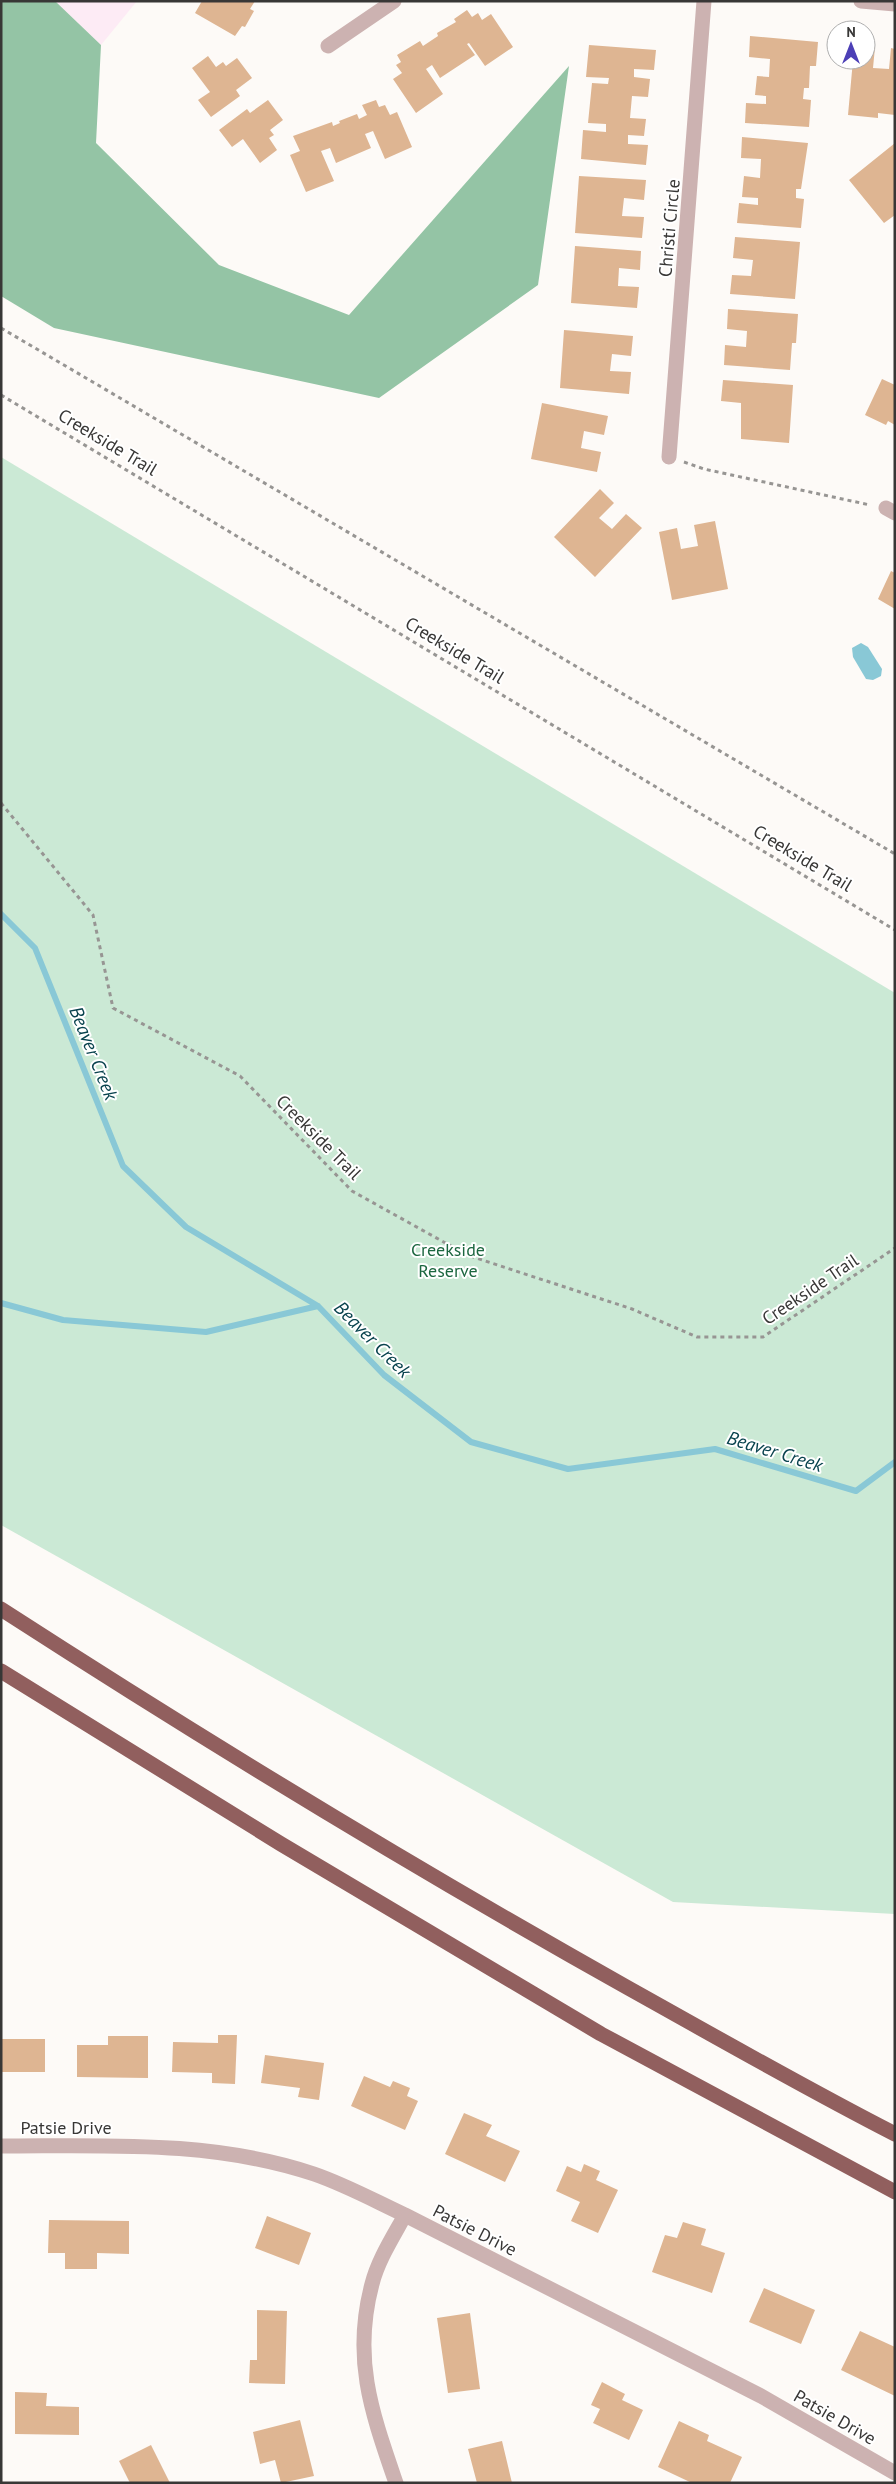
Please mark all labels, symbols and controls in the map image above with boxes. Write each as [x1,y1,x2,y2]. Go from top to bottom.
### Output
north arrow [826,20,876,70]
text: N [846,23,856,41]
street label: Christi Circle [653,178,685,278]
street label: Creekside Trail [54,403,162,481]
street label: Creekside Trail [401,611,509,689]
street label: Creekside Trail [749,819,857,897]
water label: Beaver Creek [64,1003,124,1105]
street label: Creekside Trail [271,1089,367,1185]
park label: Creekside Reserve [411,1238,485,1282]
street label: Creekside Trail [757,1248,863,1330]
water label: Beaver Creek [330,1296,418,1384]
water label: Beaver Creek [724,1425,827,1477]
street label: Patsie Drive [20,2116,112,2139]
street label: Patsie Drive [429,2199,521,2261]
street label: Patsie Drive [790,2384,880,2450]

